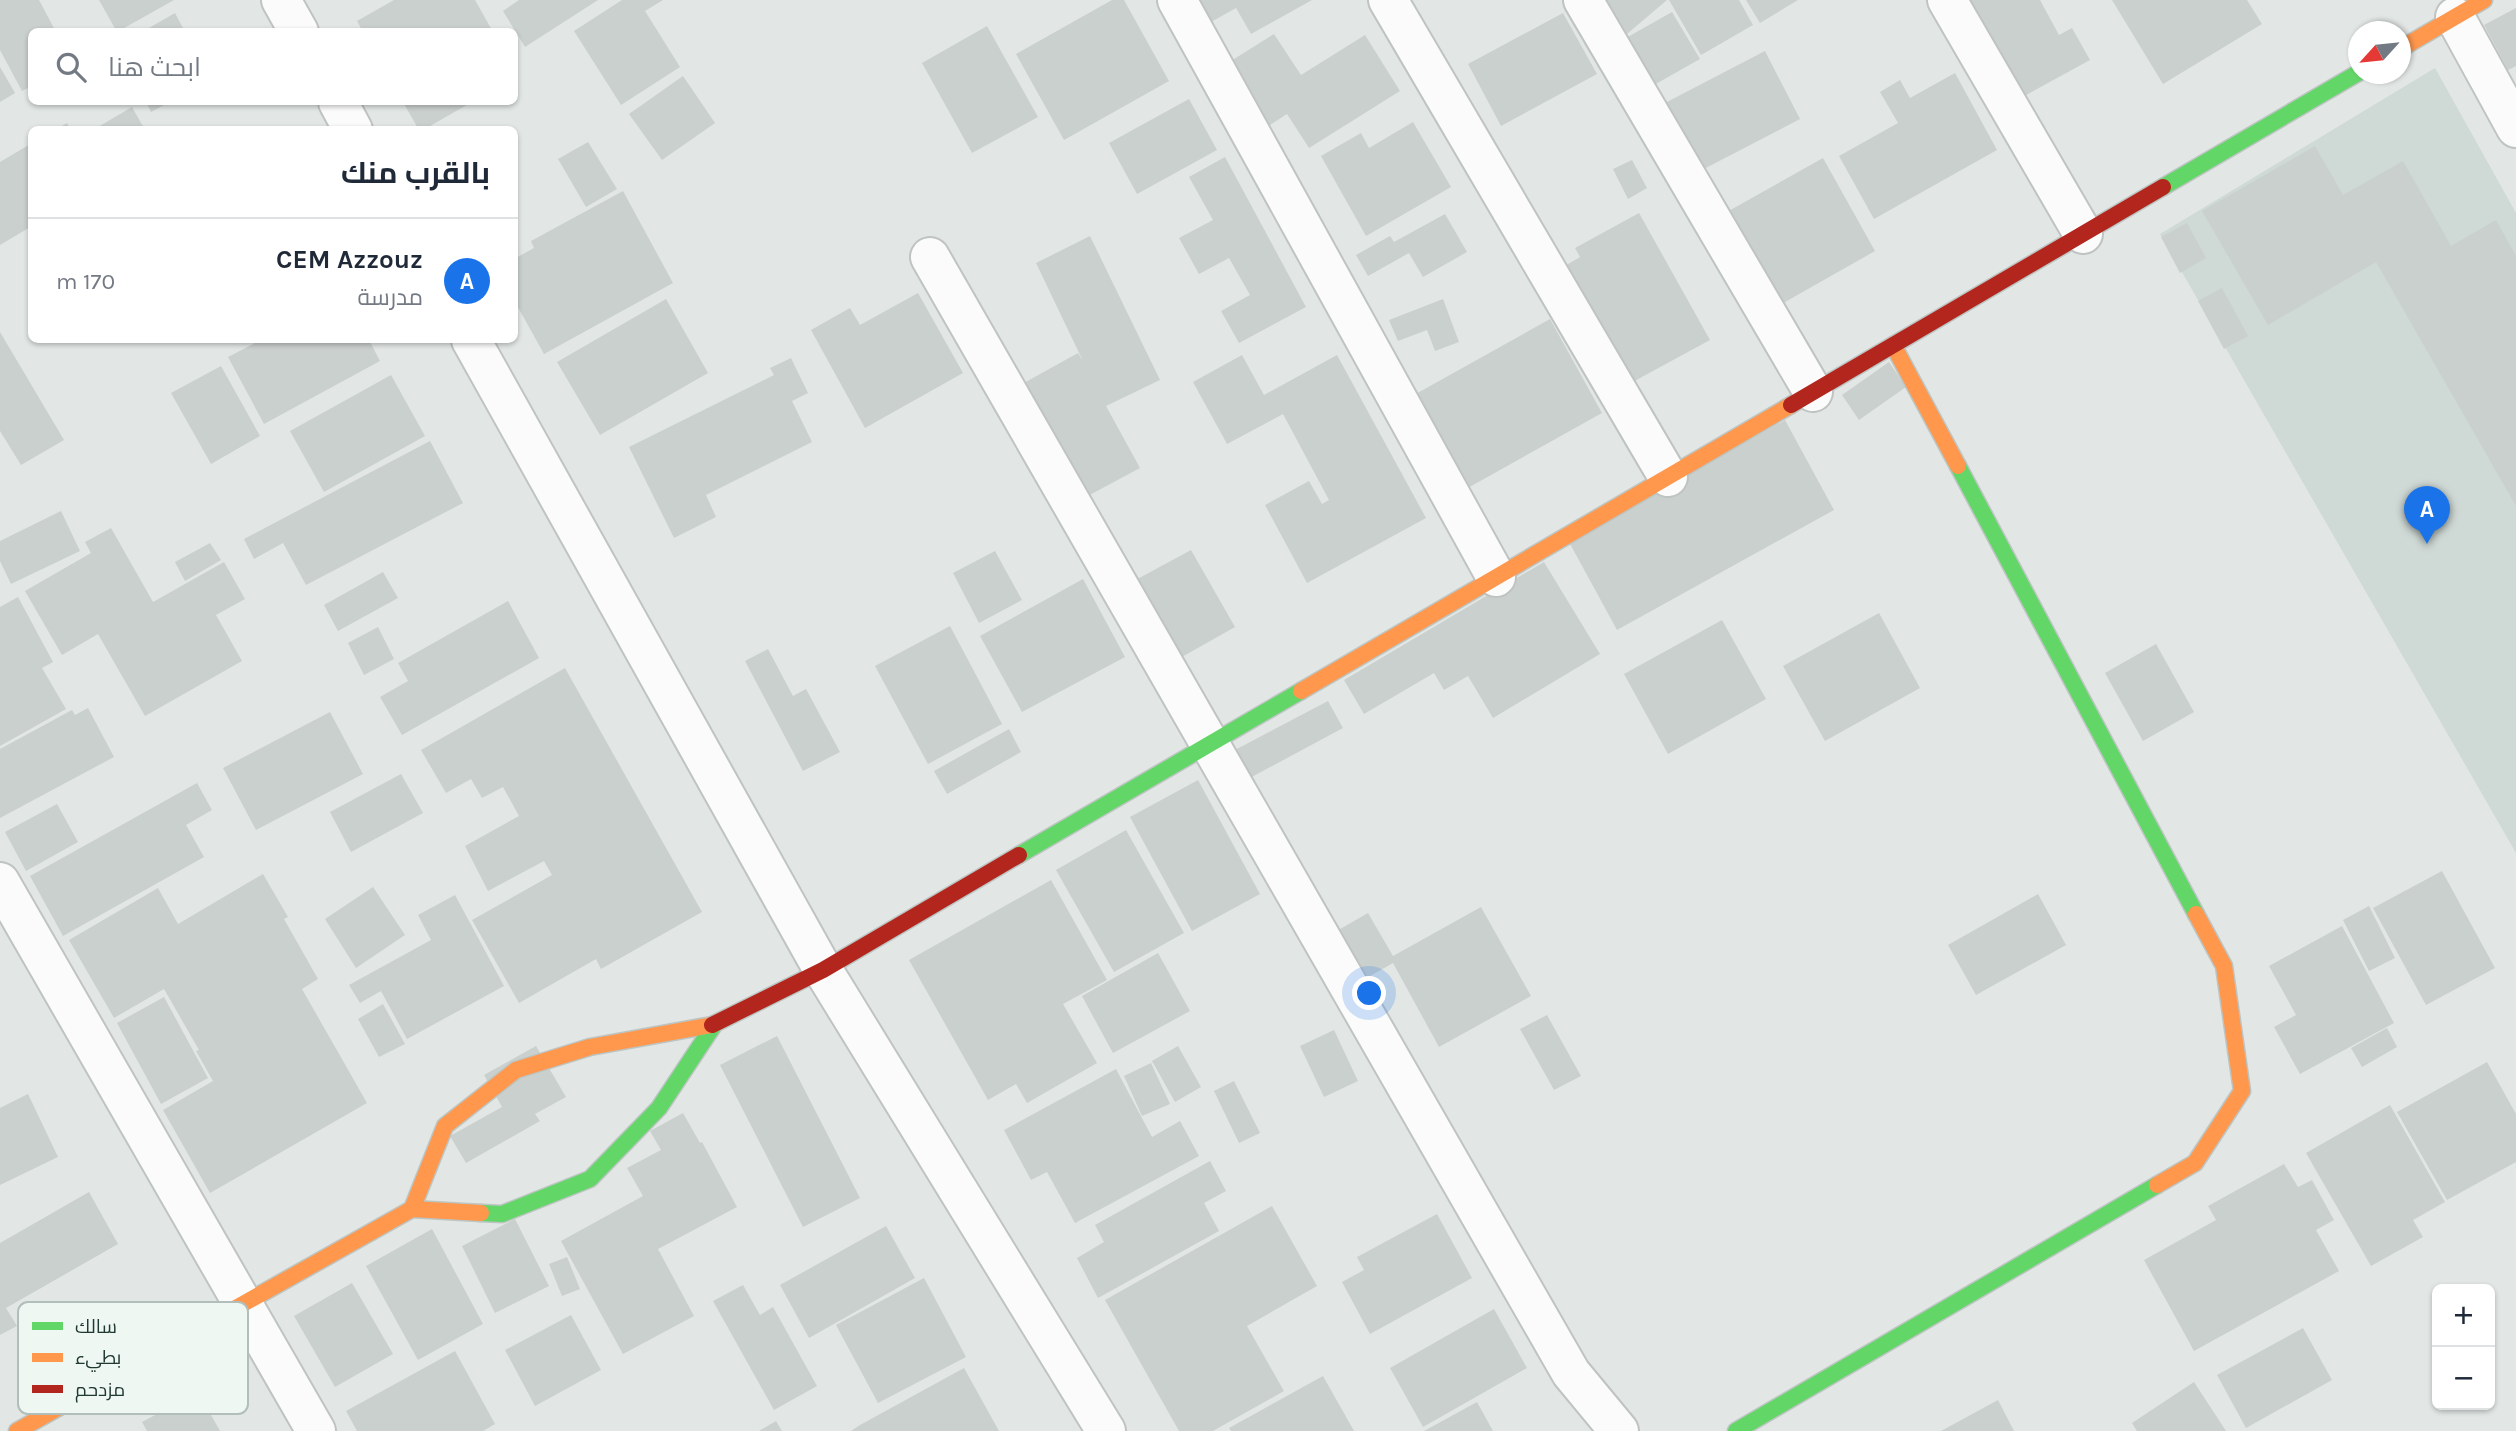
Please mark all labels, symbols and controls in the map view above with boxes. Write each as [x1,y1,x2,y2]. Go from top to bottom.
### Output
north arrow [2348,21,2411,84]
search box [28,28,518,105]
icon: search [52,48,90,86]
text: ابحث هنا [108,52,201,83]
text: بالقرب منك [341,155,490,191]
text: CEM Azzouz [276,244,423,275]
text: 170 m [56,268,115,295]
text: A [460,268,474,295]
text: مدرسة [358,284,423,311]
pin: A [2404,486,2450,544]
your location [1352,976,1386,1010]
map controls [2432,1284,2495,1410]
button: + [2432,1284,2495,1347]
legend [18,1302,248,1414]
text: سالك [75,1316,117,1338]
text: بطيء [75,1347,121,1372]
button: − [2432,1347,2495,1410]
text: مزدحم [75,1379,125,1403]

